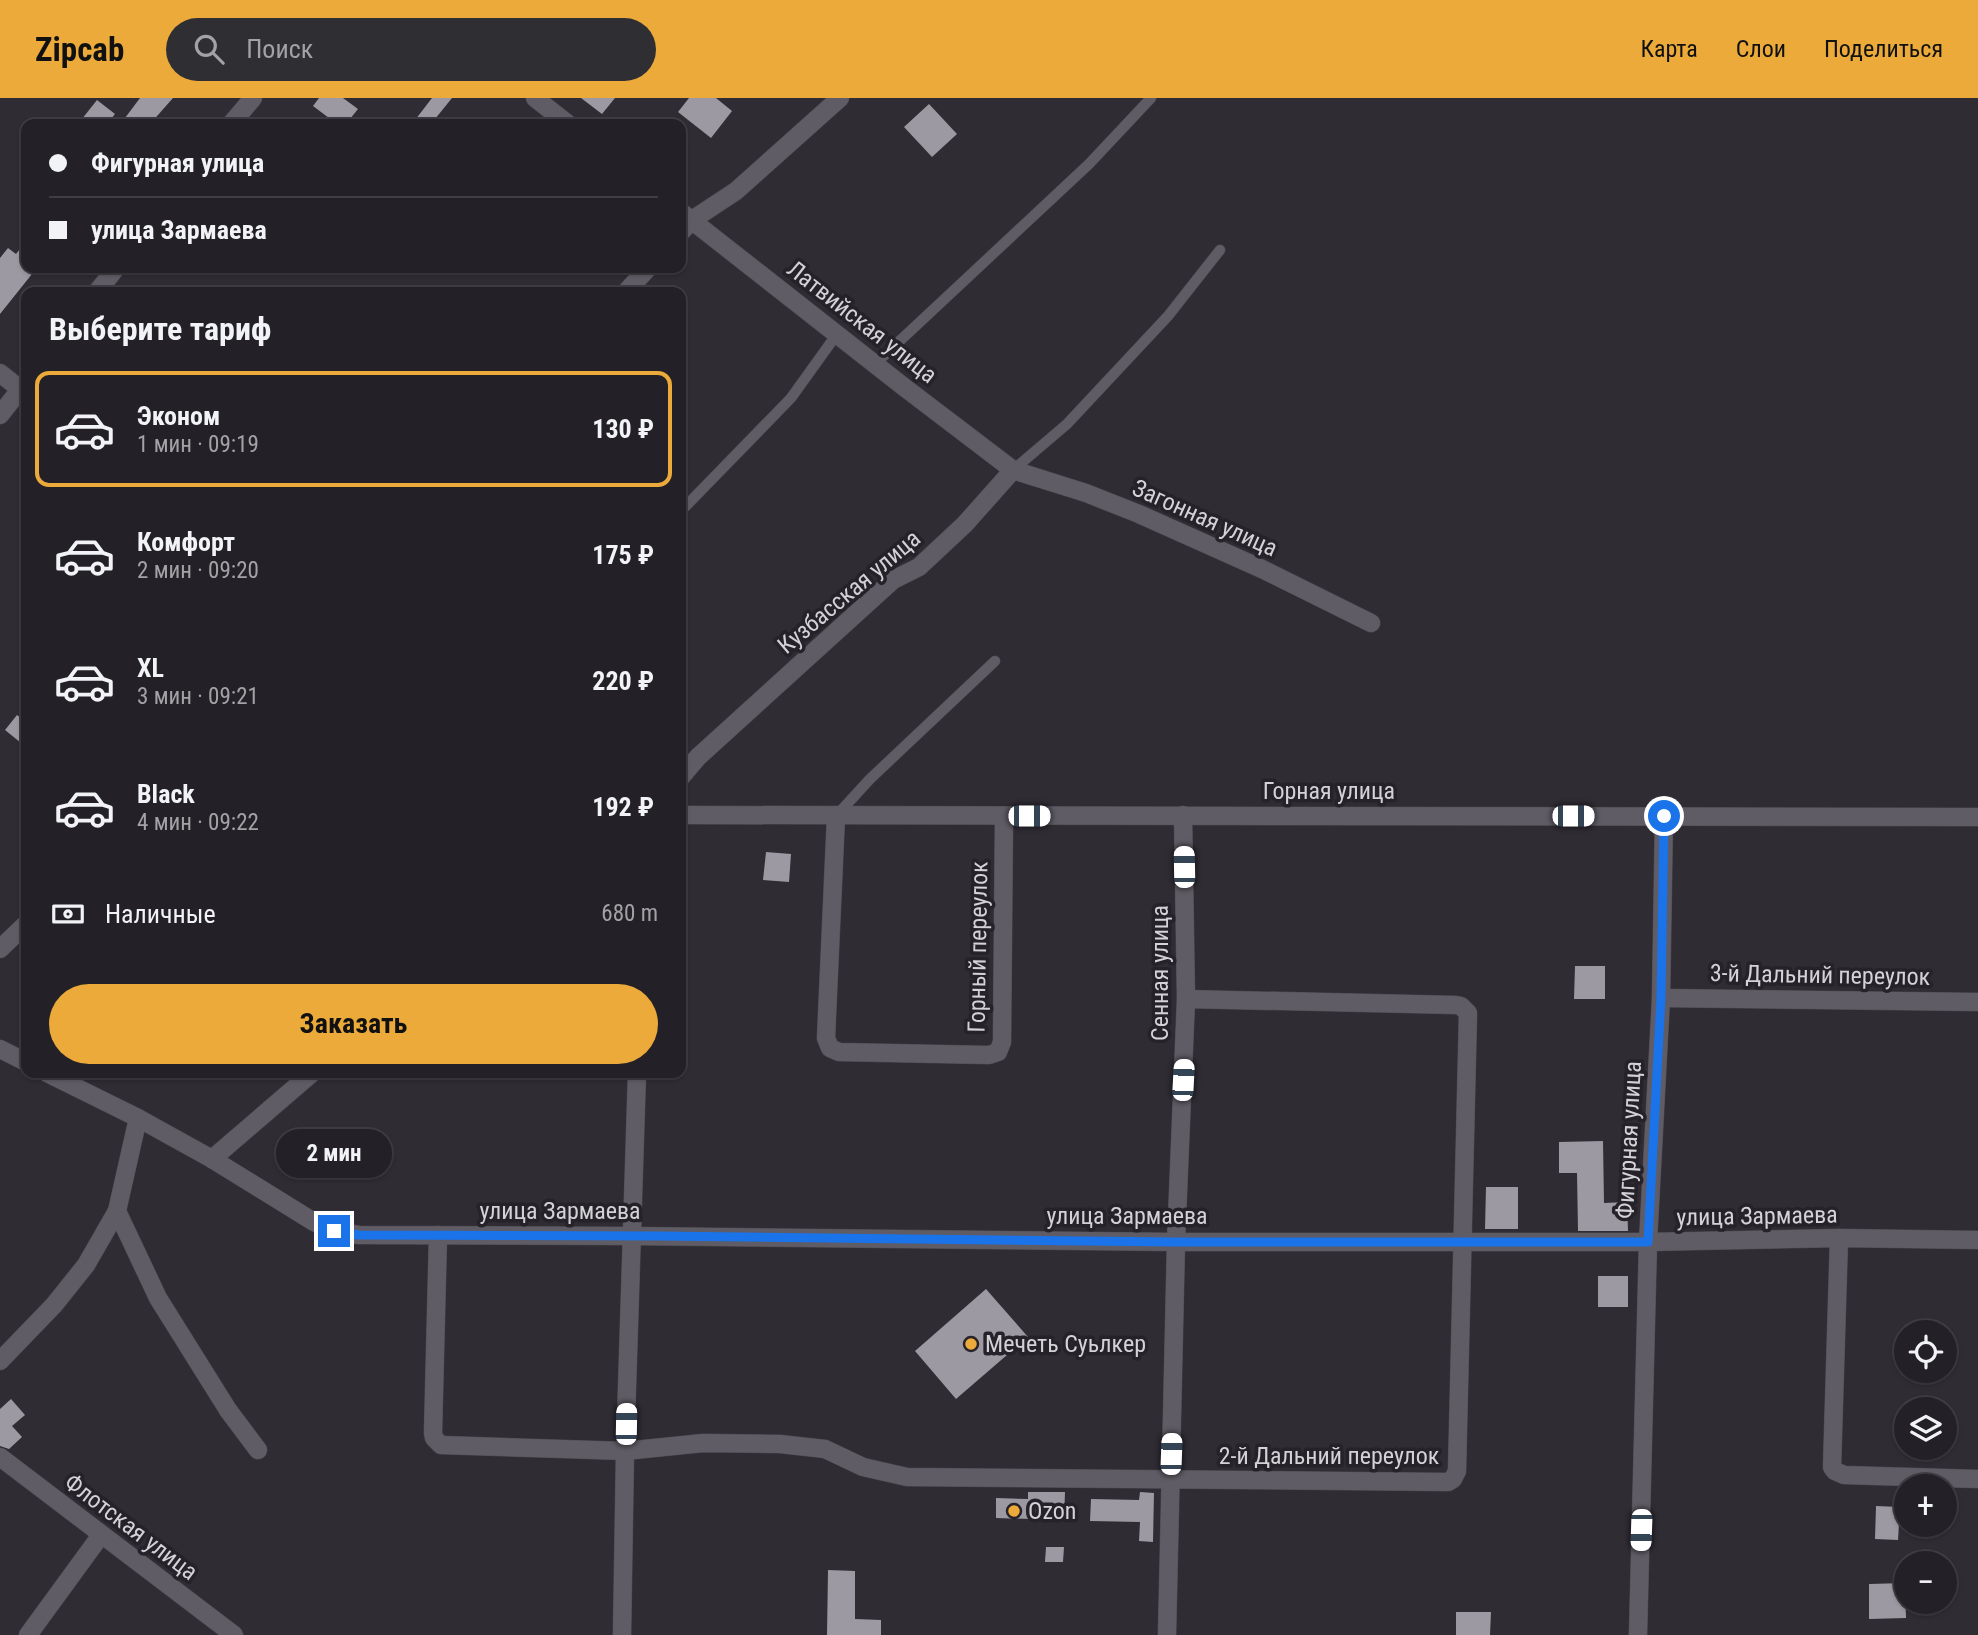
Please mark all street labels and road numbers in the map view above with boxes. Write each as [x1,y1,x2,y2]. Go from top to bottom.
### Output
street label: Латвийская улица [782,255,942,389]
street label: Загонная улица [1128,474,1282,562]
street label: Кузбасская улица [772,524,926,660]
street label: Горная улица [1263,777,1395,805]
street label: Горный переулок [963,861,994,1033]
street label: Сенная улица [1146,905,1174,1041]
street label: 3-й Дальний переулок [1710,959,1931,991]
street label: Фигурная улица [1611,1060,1647,1220]
street label: улица Зармаева [479,1197,641,1225]
street label: улица Зармаева [1676,1201,1838,1231]
street label: улица Зармаева [1046,1202,1208,1230]
street label: 2-й Дальний переулок [1219,1442,1440,1470]
street label: Флотская улица [59,1468,203,1586]

